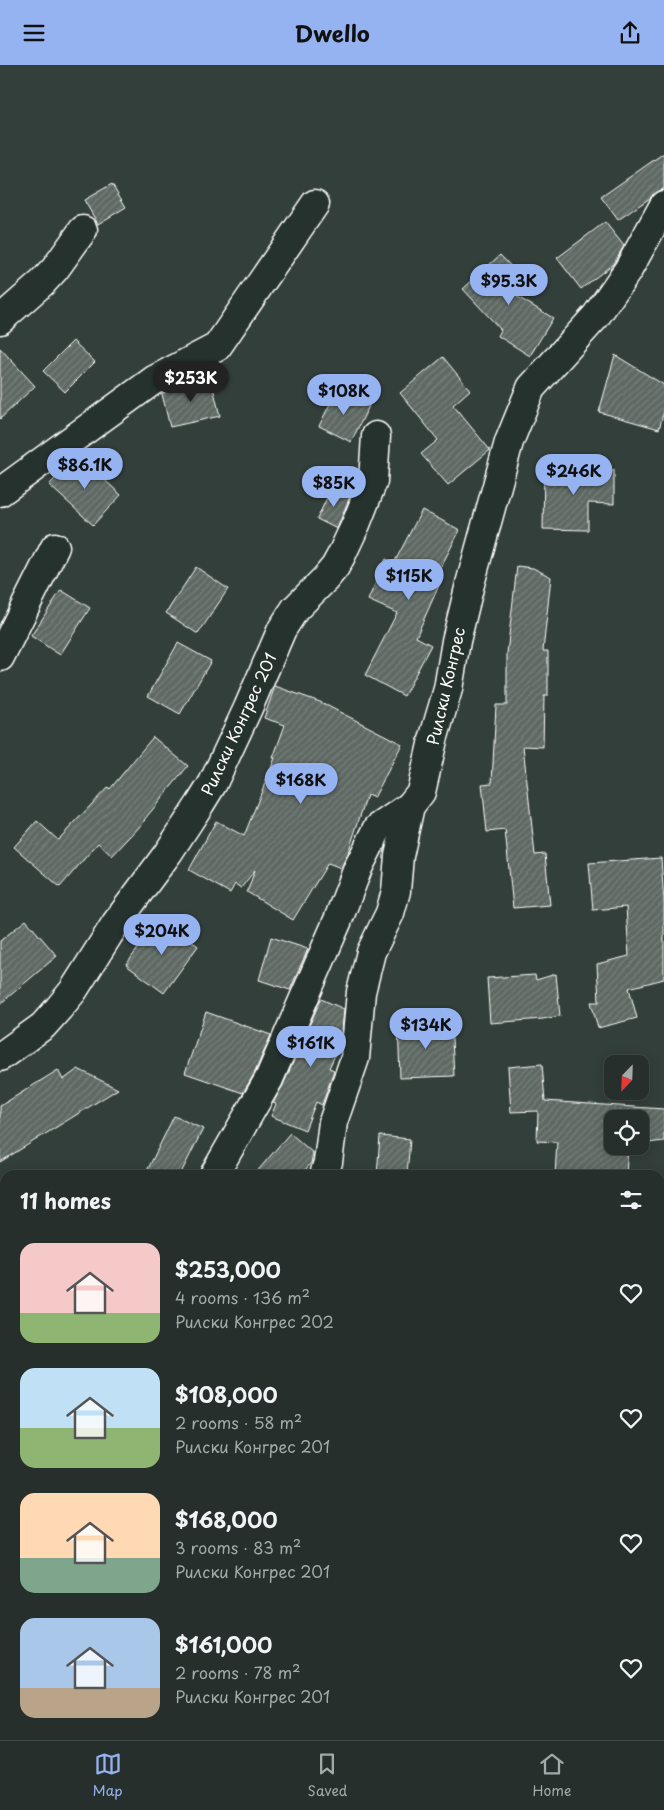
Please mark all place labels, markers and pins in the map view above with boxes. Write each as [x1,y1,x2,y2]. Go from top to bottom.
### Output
pin: $95.3K [468,263,550,306]
pin: $253K [156,361,226,403]
pin: $108K [309,373,379,416]
pin: $86.1K [44,447,126,490]
pin: $246K [539,453,609,496]
pin: $85K [304,465,364,508]
pin: $115K [374,559,444,601]
pin: $168K [266,763,336,805]
pin: $204K [127,913,197,956]
pin: $134K [391,1007,461,1050]
pin: $161K [276,1025,346,1068]

